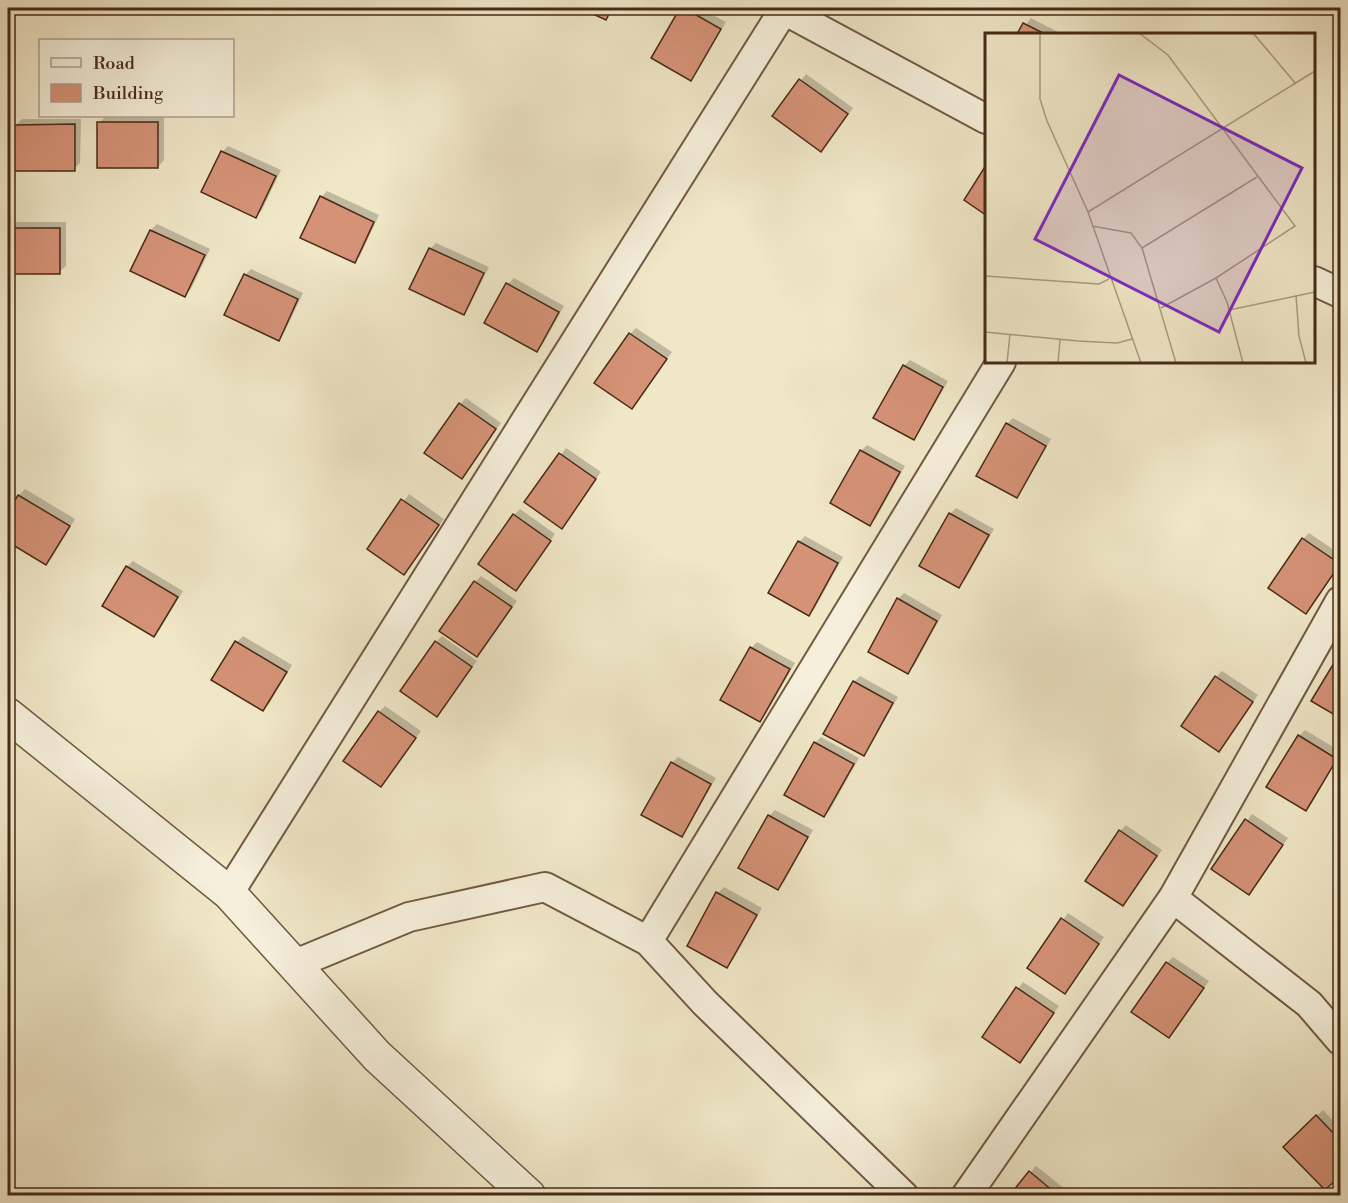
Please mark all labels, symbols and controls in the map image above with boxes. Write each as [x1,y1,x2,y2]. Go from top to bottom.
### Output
inset map [985,33,1315,363]
legend [39,39,234,117]
text: Road [93,52,136,75]
text: Building [92,82,164,105]

